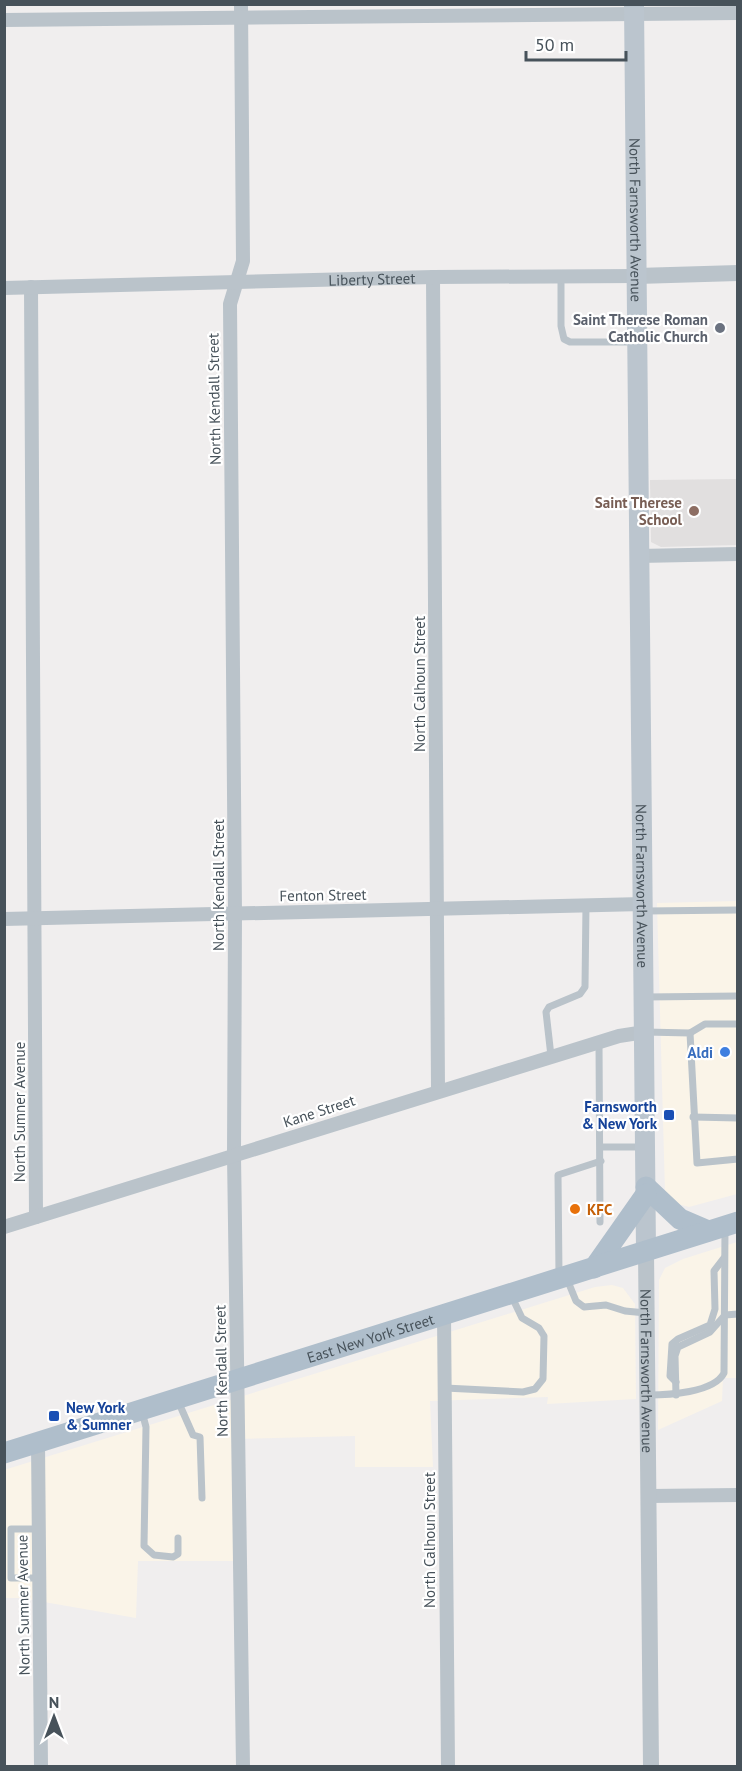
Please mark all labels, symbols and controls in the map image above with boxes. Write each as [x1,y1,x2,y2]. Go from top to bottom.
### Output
scale bar [526,24,626,62]
text: 50 m [535,33,574,56]
street label: North Farnsworth Avenue [626,138,646,302]
street label: Liberty Street [328,268,416,289]
place label: Saint Therese Roman Catholic Church [573,310,708,346]
marker: Saint Therese Roman Catholic Church [713,321,727,335]
street label: North Kendall Street [203,333,225,465]
place label: Saint Therese School [595,493,683,529]
marker: Saint Therese School [687,504,701,518]
street label: North Calhoun Street [410,616,429,752]
street label: North Farnsworth Avenue [632,804,653,968]
street label: North Kendall Street [209,819,228,951]
street label: Fenton Street [279,885,367,905]
street label: North Sumner Avenue [10,1042,29,1182]
place label: Aldi [687,1043,713,1062]
marker: Aldi [718,1045,732,1059]
street label: Kane Street [281,1090,357,1132]
place label: Farnsworth & New York [582,1097,658,1133]
marker: Farnsworth & New York [662,1108,676,1122]
place label: KFC [587,1200,613,1219]
marker: KFC [568,1202,582,1216]
street label: North Farnsworth Avenue [637,1289,657,1453]
street label: North Kendall Street [210,1305,232,1437]
street label: East New York Street [304,1309,436,1367]
place label: New York & Sumner [66,1398,132,1434]
marker: New York & Sumner [47,1409,61,1423]
street label: North Calhoun Street [420,1472,439,1608]
street label: North Sumner Avenue [12,1535,34,1675]
north arrow [24,1687,84,1747]
text: N [49,1692,59,1712]

